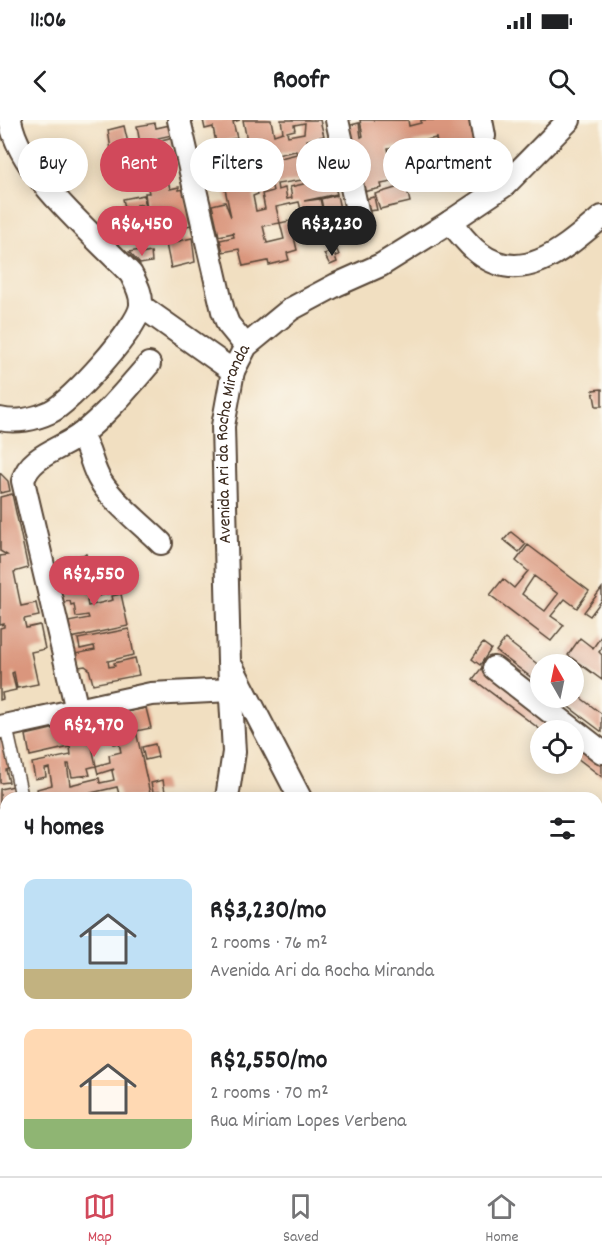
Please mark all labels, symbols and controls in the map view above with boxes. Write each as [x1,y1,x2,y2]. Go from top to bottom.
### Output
text: 11:06 [30,6,66,37]
text: Roofr [273,62,329,101]
icon: back [24,65,57,98]
icon: search [545,65,578,98]
chip: Buy [18,138,88,192]
chip: Rent [100,138,178,192]
chip: Filters [190,138,284,192]
chip: New [296,138,371,192]
chip: Apartment [383,138,513,192]
pin: R$6,450 [87,206,197,257]
pin: R$3,230 [277,206,387,257]
text: R$6,450 [111,211,173,239]
text: R$3,230 [301,211,363,239]
street label: Avenida Ari da Rocha Miranda [210,340,257,544]
pin: R$2,550 [39,556,149,607]
text: R$2,550 [63,561,125,589]
north arrow [530,654,584,708]
map controls [530,654,584,774]
pin: R$2,970 [39,707,149,758]
text: R$2,970 [64,712,124,740]
button: locate [530,720,584,774]
text: 4 homes [24,810,104,847]
icon: filters [546,812,579,845]
text: R$3,230/mo [210,893,326,930]
icon: home [72,903,144,975]
text: 2 rooms · 76 m² [210,930,328,958]
text: Avenida Ari da Rocha Miranda [210,958,434,986]
text: R$2,550/mo [210,1043,327,1080]
icon: home [72,1053,144,1125]
text: 2 rooms · 70 m² [210,1080,329,1108]
text: Rua Miriam Lopes Verbena [210,1108,407,1136]
tab: Map [83,1190,116,1249]
tab: Saved [283,1190,319,1249]
tab: Home [485,1190,519,1249]

